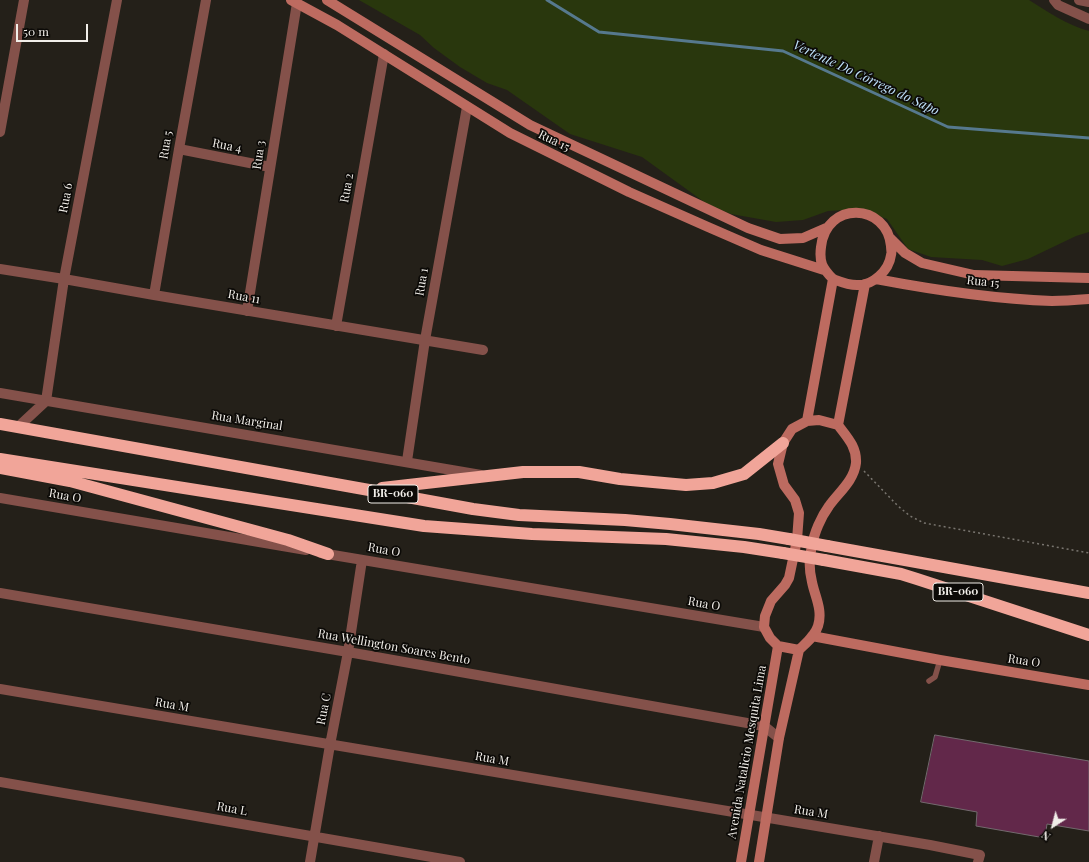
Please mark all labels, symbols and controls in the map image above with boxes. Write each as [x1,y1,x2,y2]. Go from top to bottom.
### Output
scale bar [18,16,90,42]
text: 50 m [23,23,49,39]
water label: Vertente Do Córrego do Sapo [790,37,942,119]
street label: Rua 15 [536,127,572,155]
street label: Rua 5 [156,130,176,160]
street label: Rua 4 [211,136,243,156]
street label: Rua 3 [250,139,268,171]
street label: Rua 2 [337,172,357,204]
street label: Rua 6 [56,182,76,214]
street label: Rua 1 [412,267,432,297]
street label: Rua 15 [966,273,1000,291]
street label: Rua 11 [227,287,261,307]
street label: Rua Marginal [210,408,284,434]
road number: BR-060 [368,485,418,503]
street label: Rua O [48,486,82,506]
street label: Rua O [367,540,401,560]
road number: BR-060 [933,583,983,601]
street label: Rua O [687,594,721,614]
street label: Rua Wellington Soares Bento [317,626,471,668]
street label: Rua O [1007,651,1041,671]
street label: Avenida Natalicio Mesquita Lima [725,664,769,840]
street label: Rua C [314,692,334,726]
street label: Rua M [154,695,190,715]
street label: Rua M [474,749,510,769]
street label: Rua L [216,799,248,819]
street label: Rua M [793,802,829,822]
north arrow [1033,806,1073,846]
text: N [1038,828,1053,845]

